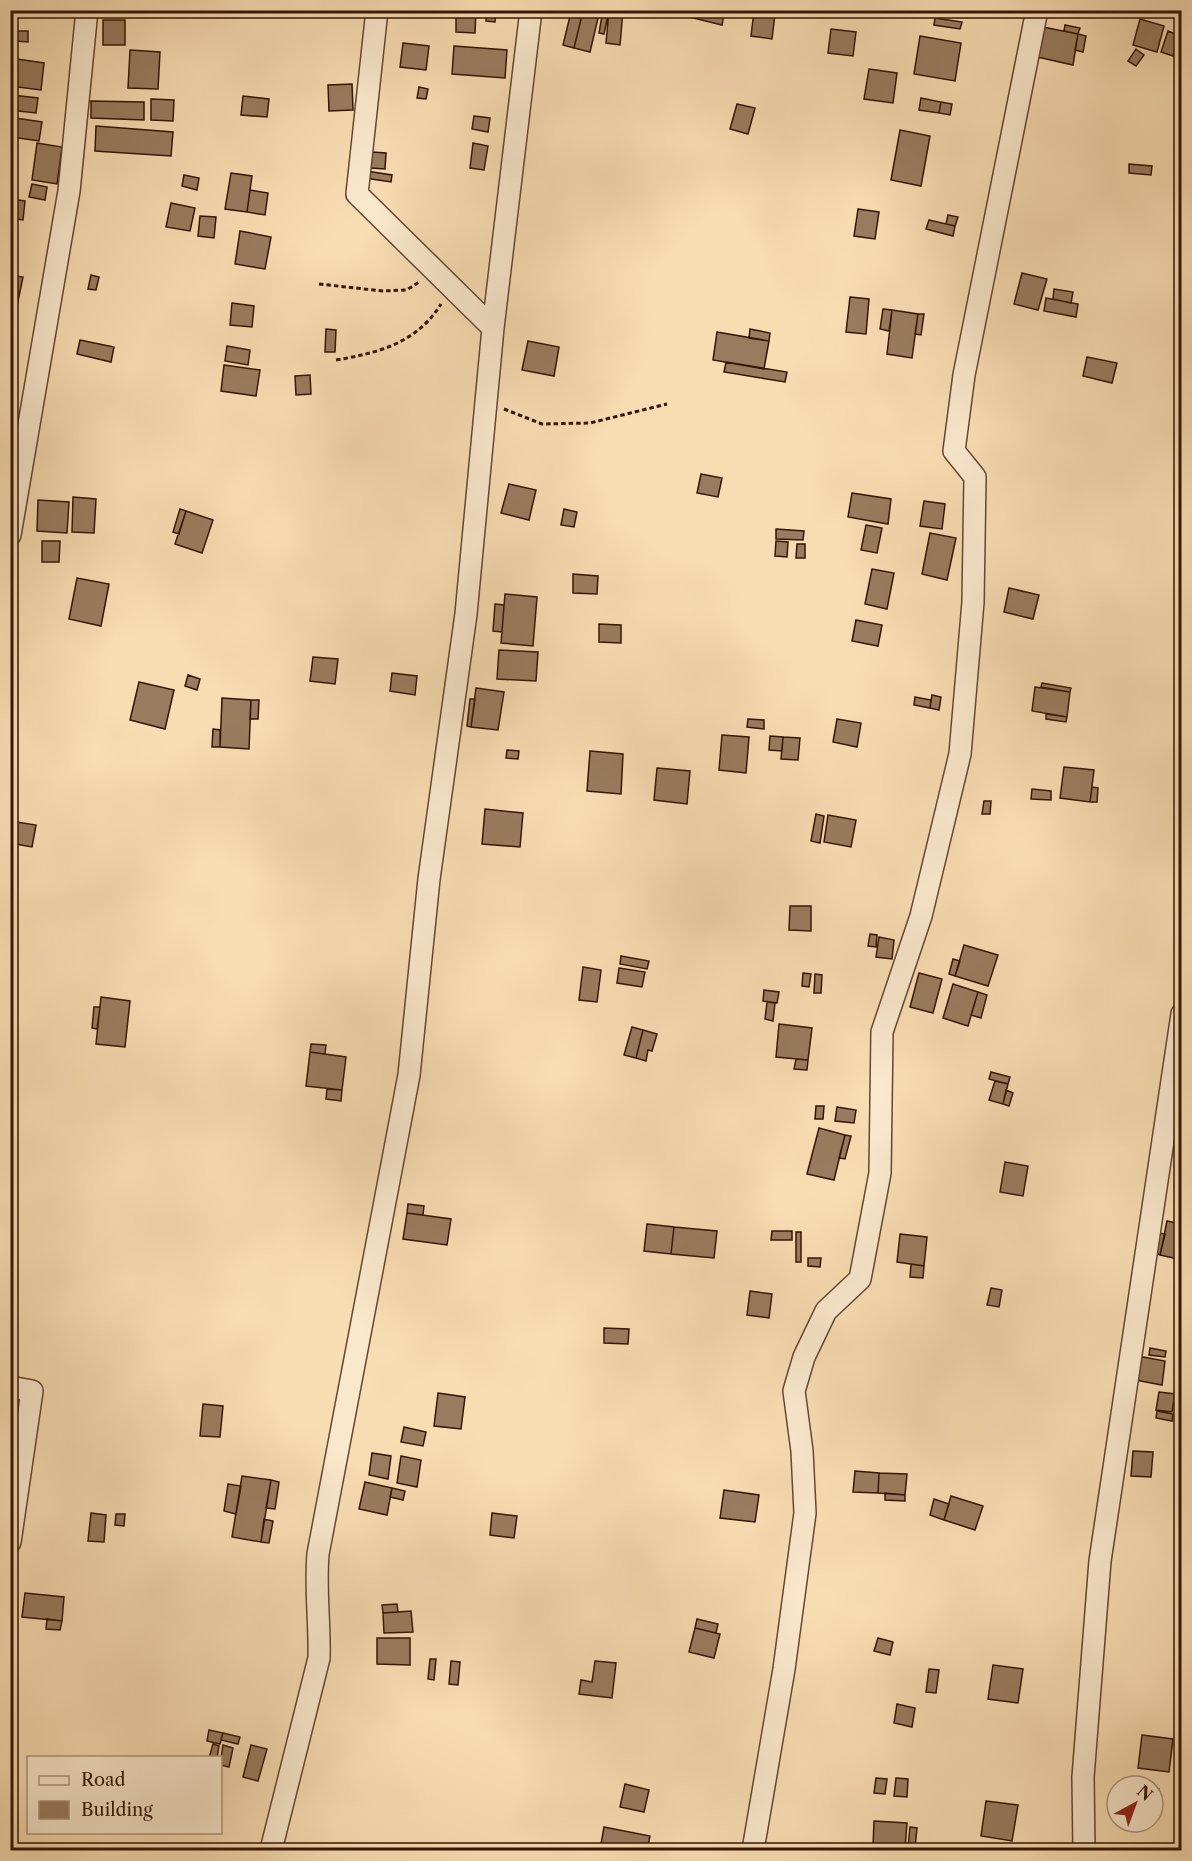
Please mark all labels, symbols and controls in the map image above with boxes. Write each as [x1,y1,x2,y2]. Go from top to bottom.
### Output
legend [27,1756,222,1834]
text: Road [81,1769,126,1791]
north arrow [1105,1774,1165,1834]
text: N [1133,1781,1157,1805]
text: Building [81,1799,153,1821]

